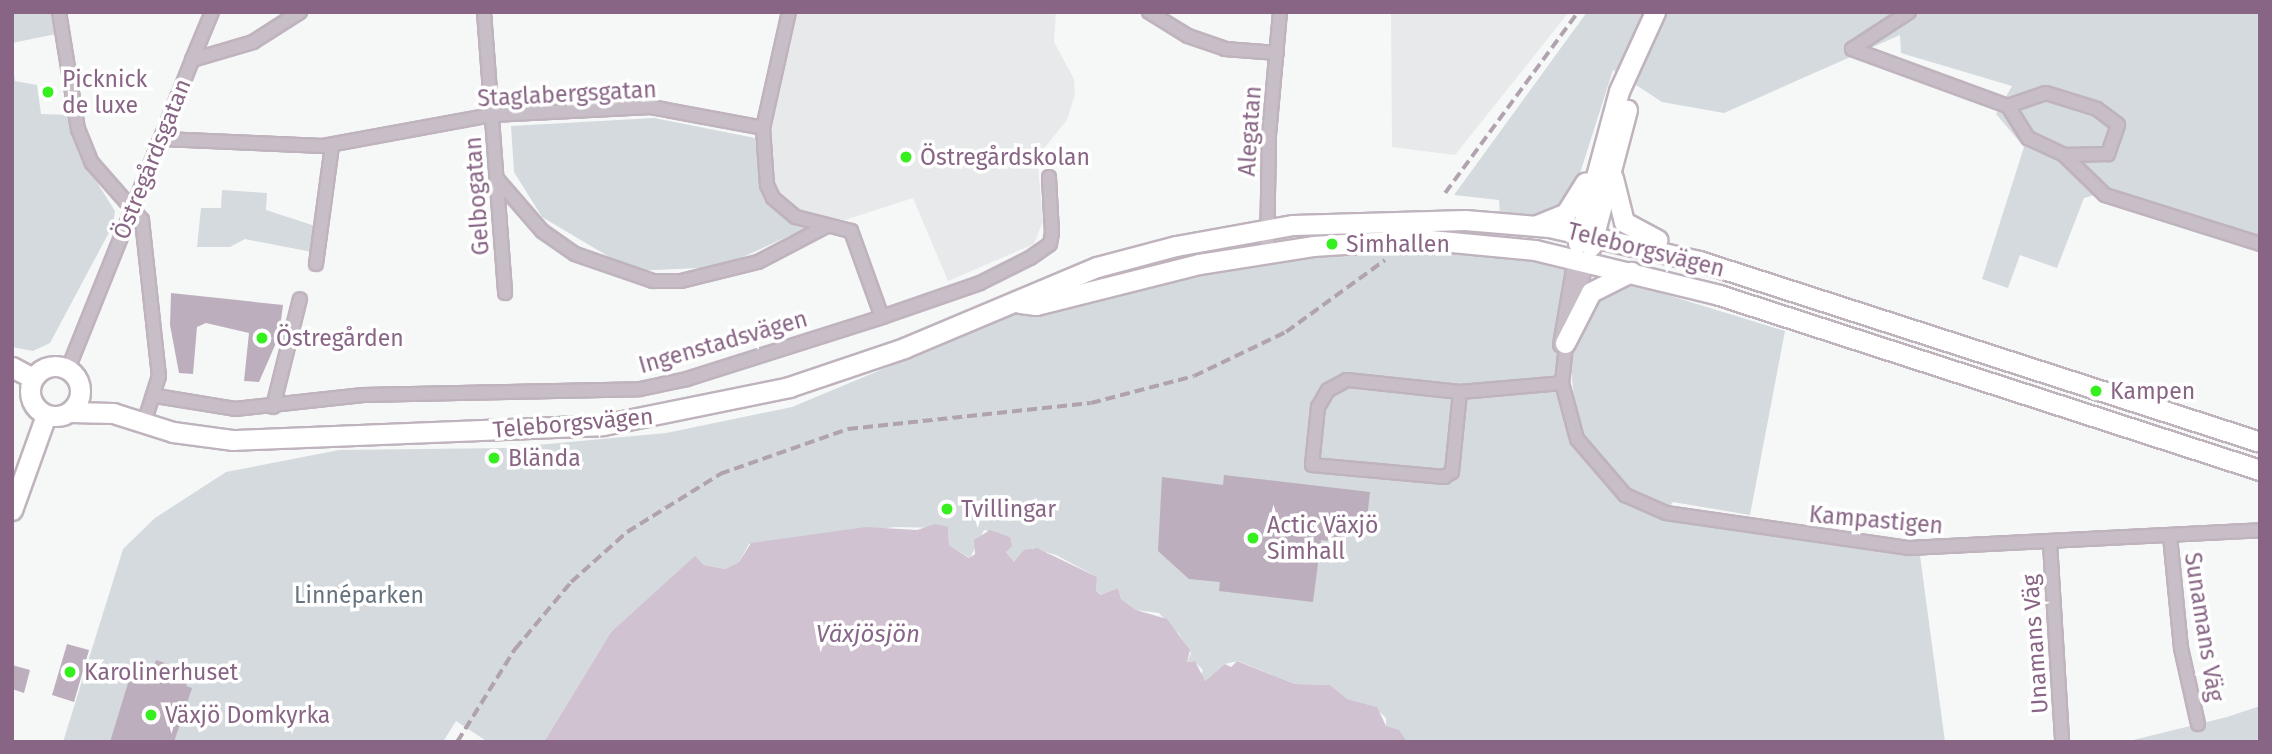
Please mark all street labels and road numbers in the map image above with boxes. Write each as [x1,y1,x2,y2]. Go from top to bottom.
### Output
street label: Östregårdsgatan [107,75,197,243]
street label: Staglabergsgatan [477,76,657,112]
street label: Alegatan [1233,85,1267,177]
street label: Gelbogatan [459,136,495,256]
street label: Teleborgsvägen [1565,217,1727,283]
street label: Ingenstadsvägen [635,305,811,379]
street label: Teleborgsvägen [492,402,654,444]
street label: Kampastigen [1808,500,1944,540]
street label: Sunamans Väg [2179,550,2229,704]
street label: Unamans Väg [2016,573,2054,715]

